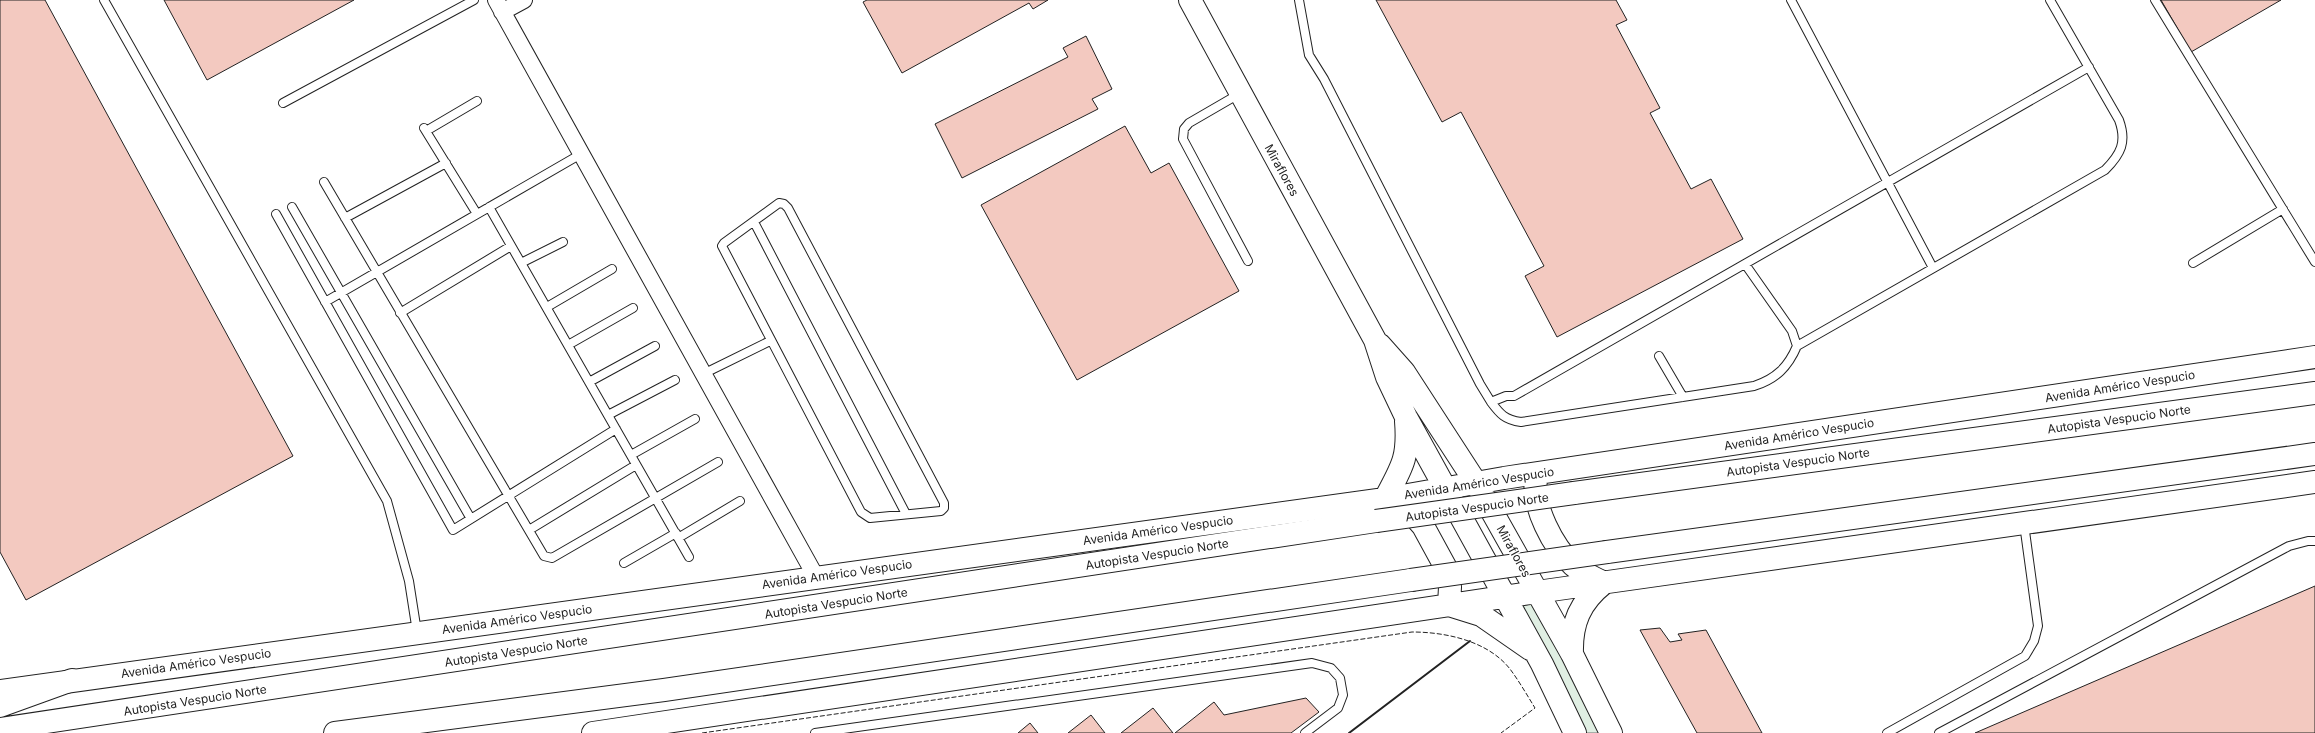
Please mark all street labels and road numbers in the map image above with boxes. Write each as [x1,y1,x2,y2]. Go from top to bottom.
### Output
street label: Miraflores [1262,141,1302,199]
street label: Avenida Américo Vespucio [2044,367,2196,405]
street label: Autopista Vespucio Norte [2046,402,2192,436]
street label: Avenida Américo Vespucio [1723,415,1875,453]
street label: Autopista Vespucio Norte [1725,445,1871,479]
street label: Avenida Américo Vespucio [1403,464,1555,502]
street label: Autopista Vespucio Norte [1404,490,1550,524]
street label: Avenida Américo Vespucio [1082,512,1234,548]
street label: Miraflores [1494,522,1534,580]
street label: Autopista Vespucio Norte [1084,535,1230,573]
street label: Avenida Américo Vespucio [761,556,913,592]
street label: Autopista Vespucio Norte [763,584,909,622]
street label: Avenida Américo Vespucio [441,601,593,637]
street label: Autopista Vespucio Norte [443,632,589,670]
street label: Avenida Américo Vespucio [120,645,272,681]
street label: Autopista Vespucio Norte [122,681,268,719]

